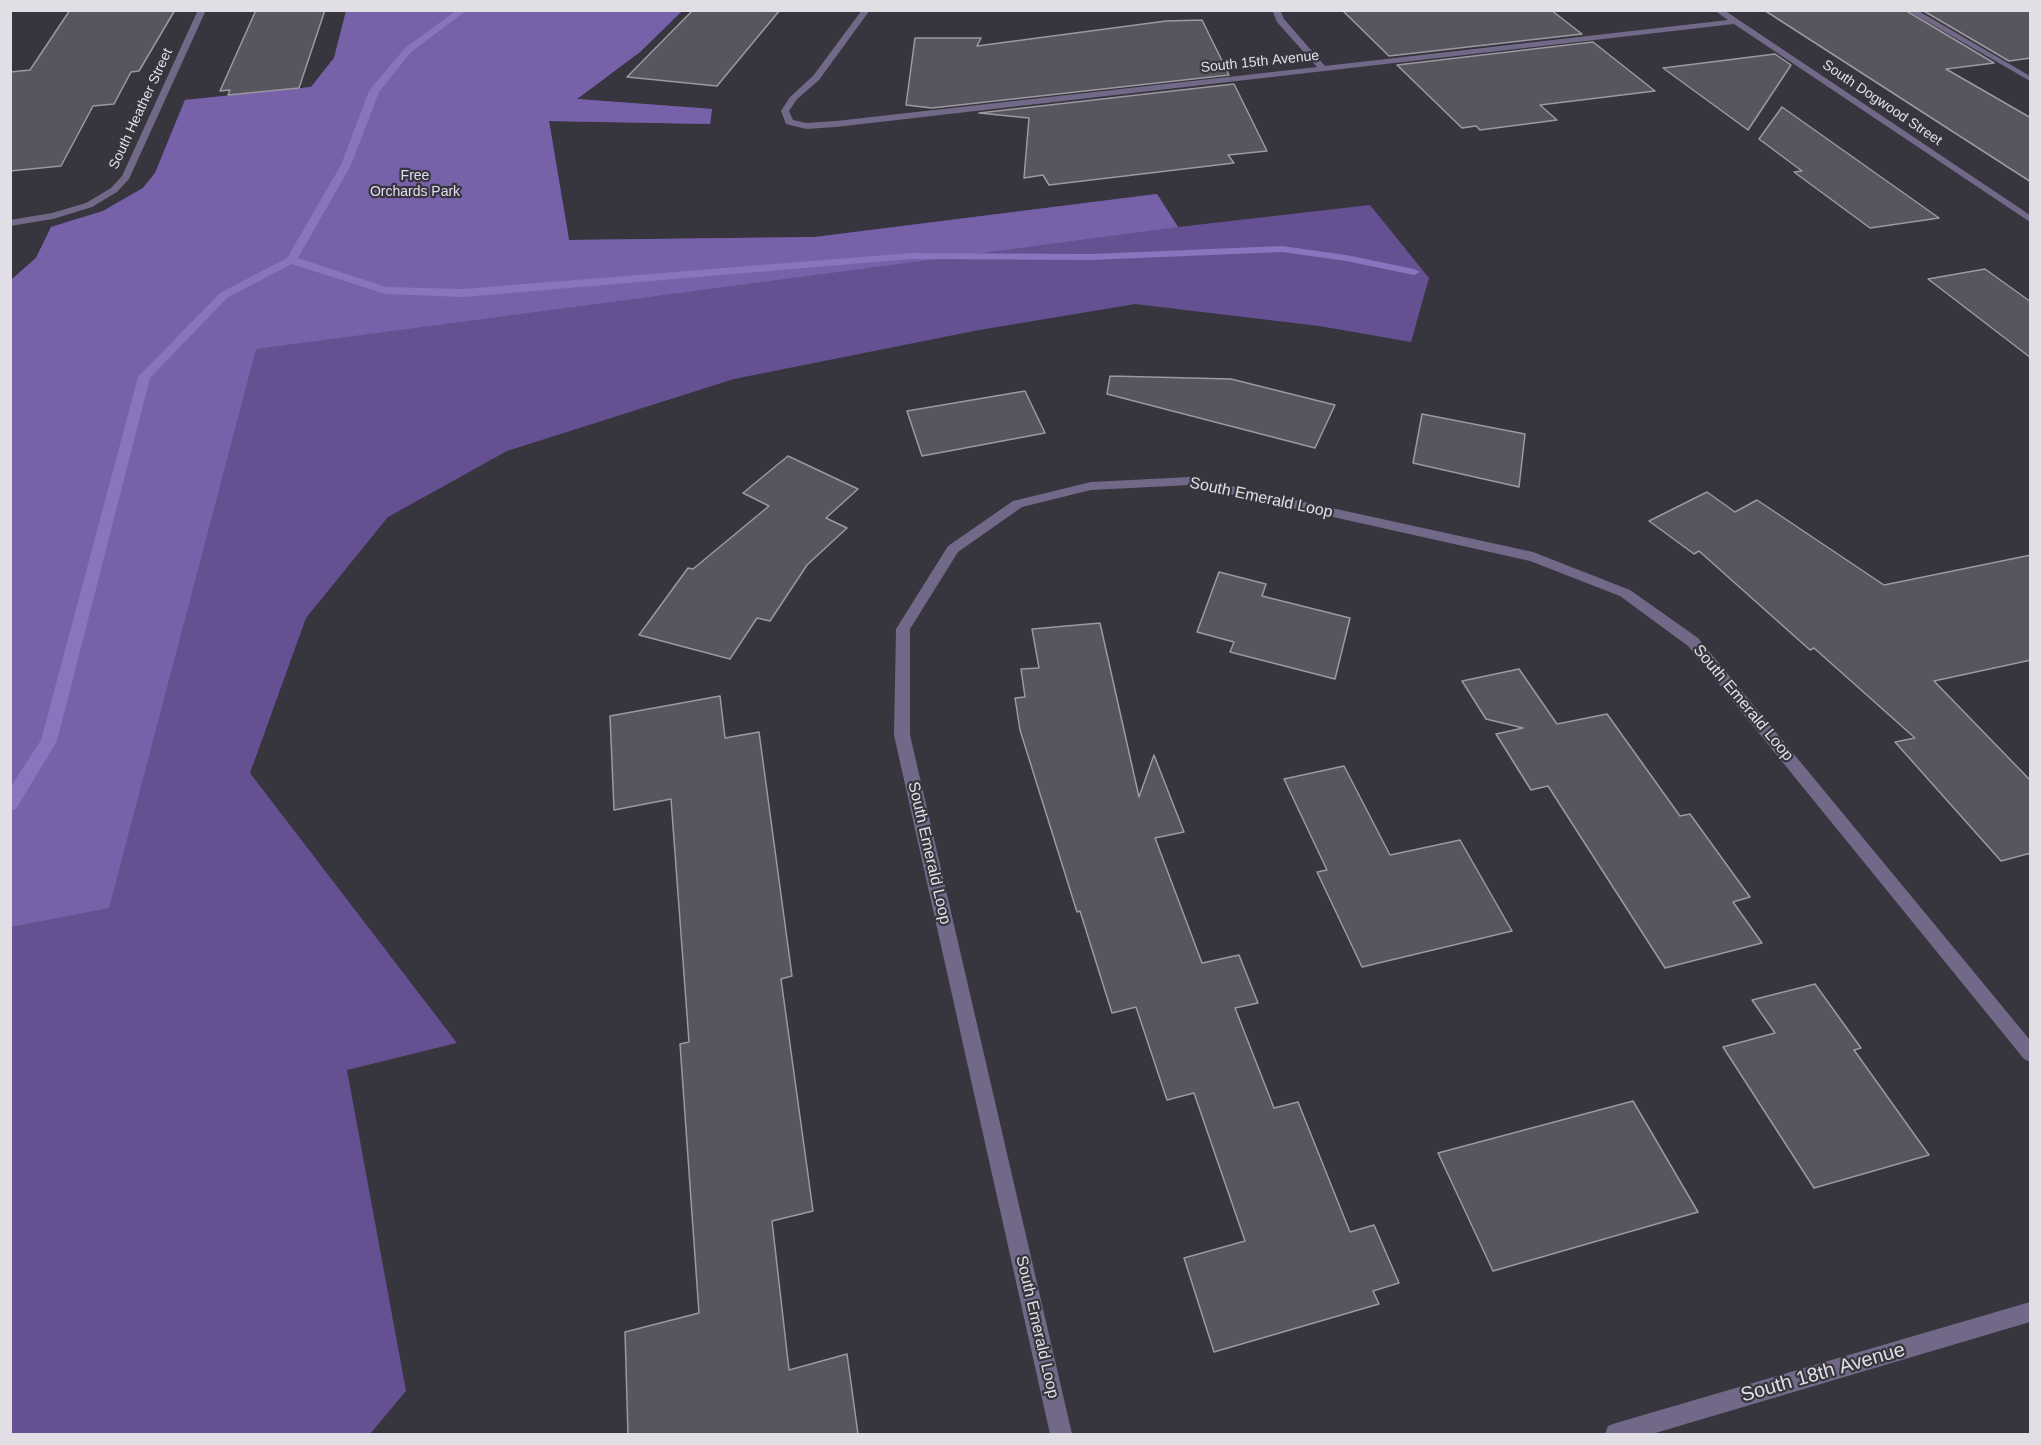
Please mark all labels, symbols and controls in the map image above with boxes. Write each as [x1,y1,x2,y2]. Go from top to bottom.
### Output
street label: South Heather Street [106,46,176,172]
street label: South 15th Avenue [1200,47,1320,77]
street label: South Dogwood Street [1819,57,1945,149]
park label: Free Orchards Park [370,168,460,200]
street label: South Emerald Loop [1188,473,1334,523]
street label: South Emerald Loop [1689,641,1797,765]
street label: South Emerald Loop [903,780,955,926]
street label: South Emerald Loop [1011,1254,1063,1400]
street label: South 18th Avenue [1738,1338,1908,1408]

